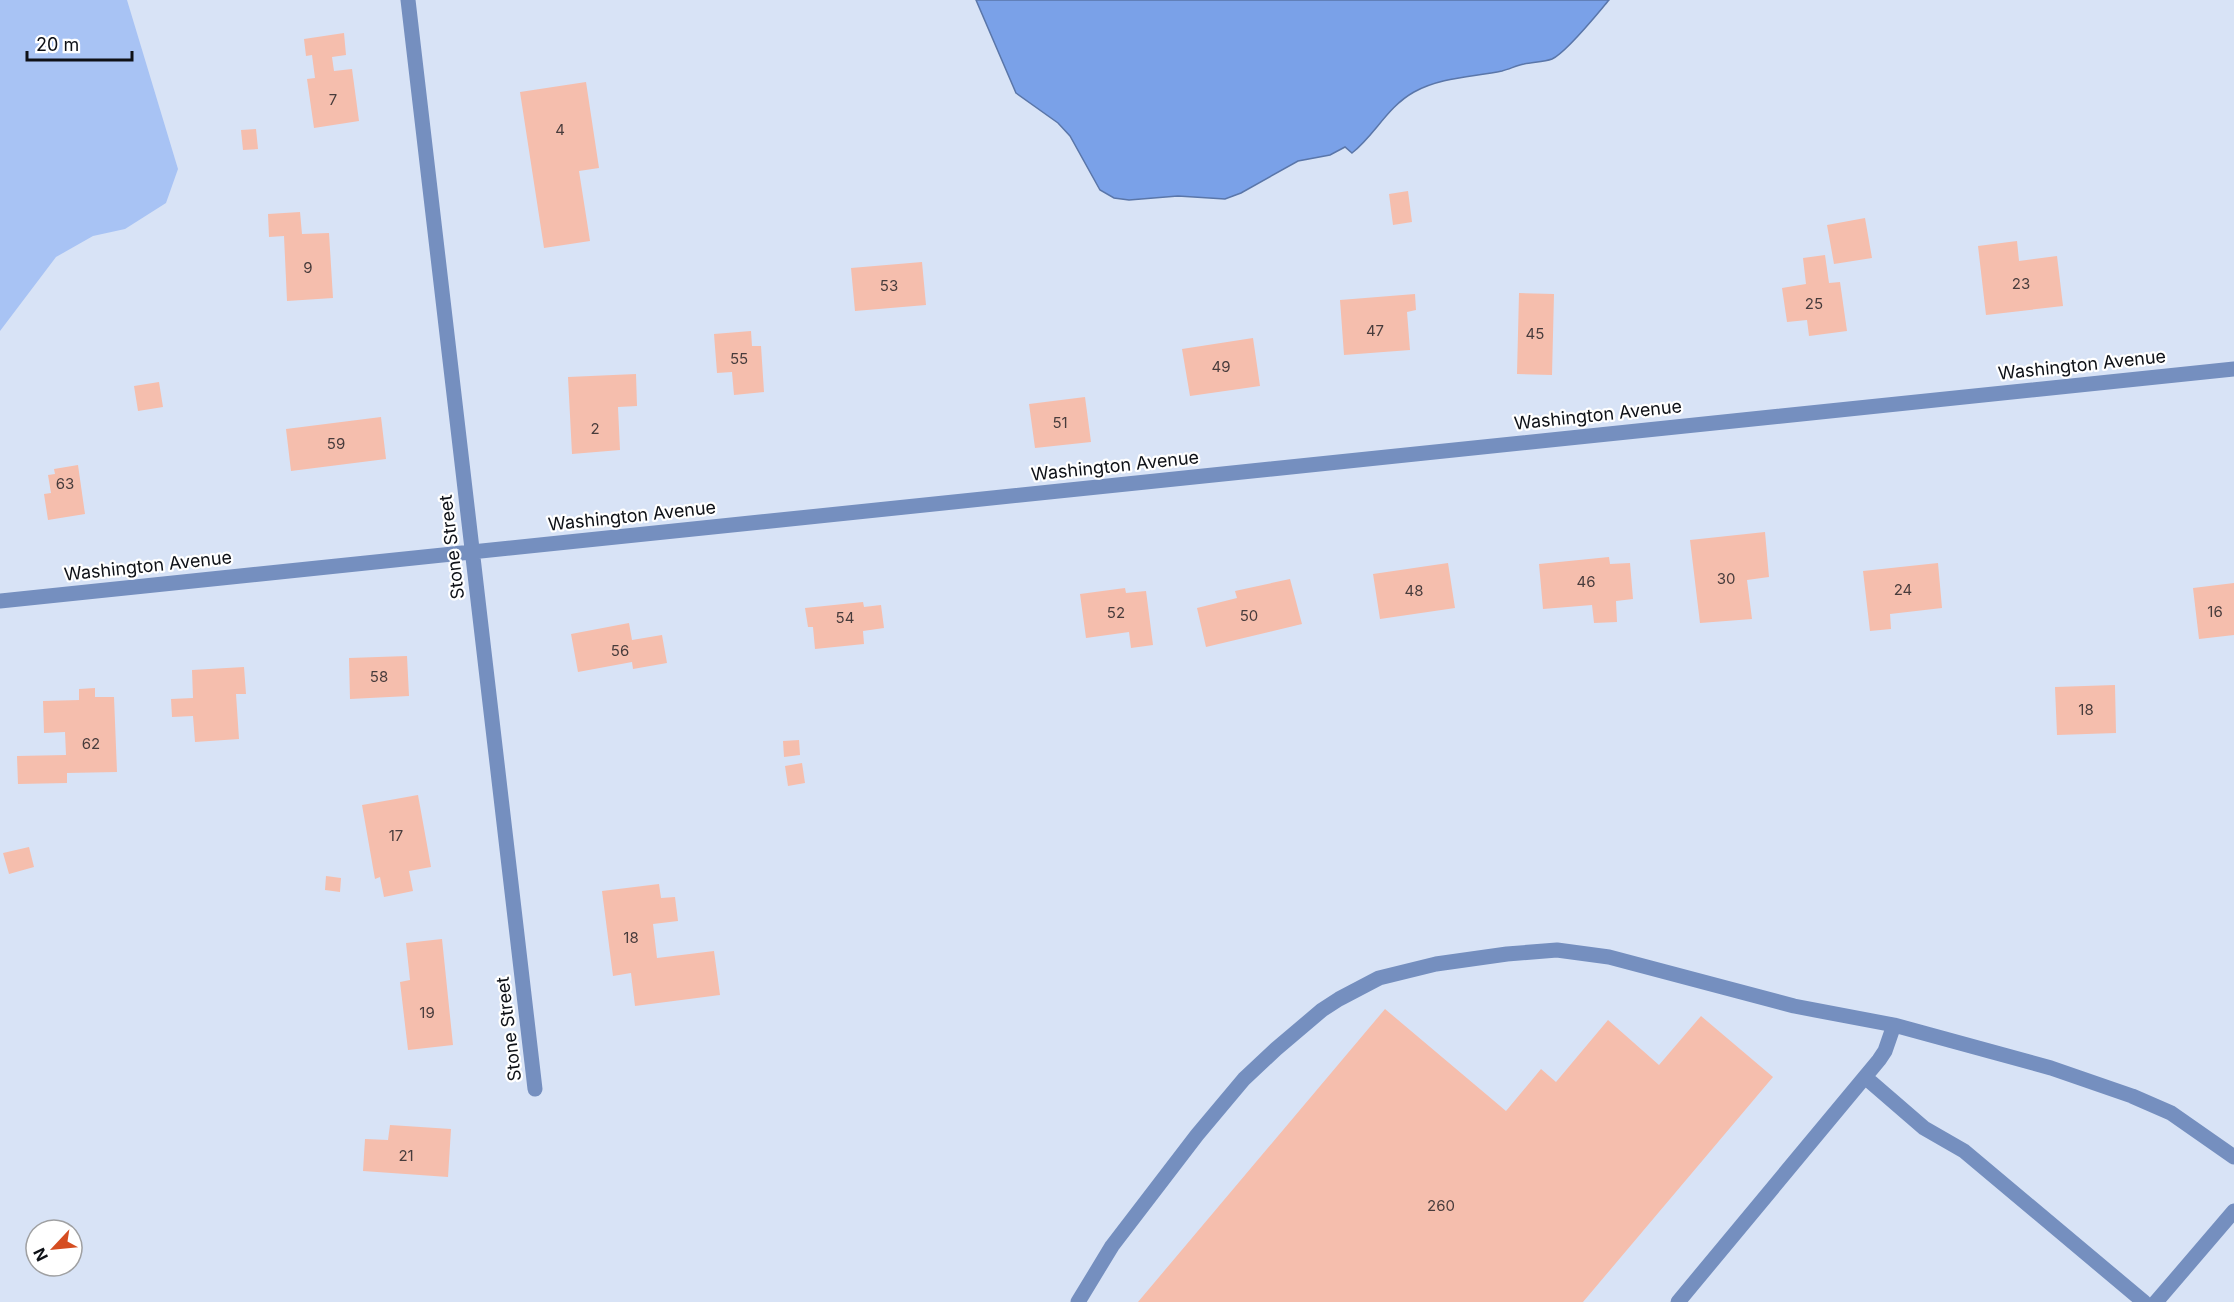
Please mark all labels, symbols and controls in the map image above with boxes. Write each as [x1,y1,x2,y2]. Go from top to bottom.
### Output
scale bar [27,24,132,62]
text: 20 m [36,34,79,55]
house number: 7 [329,90,337,109]
house number: 4 [555,120,565,139]
house number: 9 [303,258,313,277]
house number: 23 [2012,274,2030,293]
house number: 53 [880,276,898,295]
house number: 25 [1805,294,1823,313]
house number: 47 [1366,321,1384,340]
house number: 45 [1526,324,1544,343]
street label: Washington Avenue [1997,345,2167,384]
house number: 55 [730,349,748,368]
house number: 49 [1212,357,1231,376]
street label: Washington Avenue [1513,395,1683,434]
house number: 51 [1052,413,1068,432]
house number: 2 [590,419,600,438]
house number: 59 [327,434,345,453]
street label: Washington Avenue [1030,446,1200,485]
house number: 63 [56,474,74,493]
street label: Stone Street [435,494,468,600]
street label: Washington Avenue [547,496,717,535]
street label: Washington Avenue [63,546,233,585]
house number: 30 [1717,569,1735,588]
house number: 46 [1577,572,1596,591]
house number: 24 [1894,580,1912,599]
house number: 48 [1405,581,1423,600]
house number: 16 [2207,602,2223,621]
house number: 52 [1107,603,1125,622]
house number: 50 [1240,606,1258,625]
house number: 54 [836,608,854,627]
house number: 56 [611,641,629,660]
house number: 58 [370,667,388,686]
house number: 18 [2078,700,2094,719]
house number: 62 [82,734,100,753]
house number: 17 [389,826,403,845]
house number: 18 [623,928,639,947]
street label: Stone Street [492,976,525,1082]
house number: 19 [419,1003,435,1022]
house number: 21 [398,1146,414,1165]
house number: 260 [1427,1196,1455,1215]
north arrow [24,1218,84,1278]
text: N [29,1245,52,1264]

